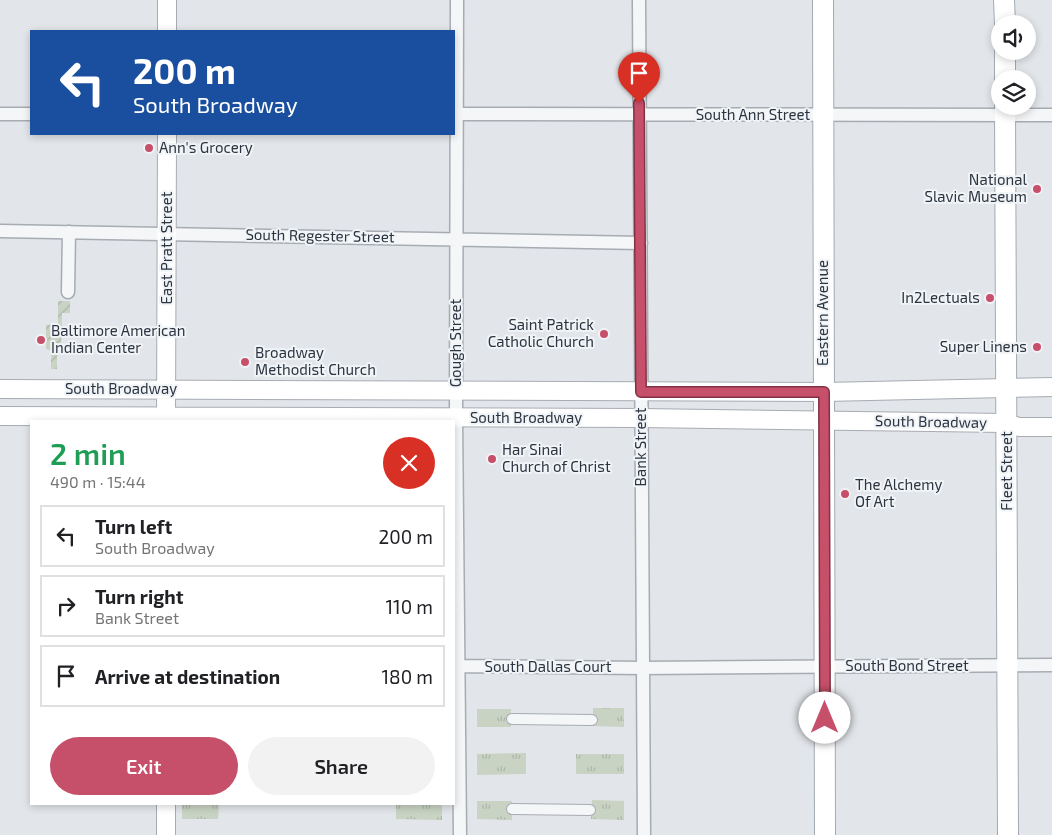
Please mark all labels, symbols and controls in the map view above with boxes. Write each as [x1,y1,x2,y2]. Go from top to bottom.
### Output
map controls [991,15,1036,115]
button: sound [991,15,1036,60]
text: 200 m [133,49,236,91]
icon: left [50,50,115,115]
pin [618,52,660,103]
icon: arrive [625,59,653,87]
button: layers [991,70,1036,115]
text: South Broadway [133,91,298,117]
street label: South Ann Street [696,105,811,123]
place label: Ann's Grocery [159,138,253,156]
marker: Ann's Grocery [143,142,155,154]
place label: National Slavic Museum [924,170,1028,205]
marker: National Slavic Museum [1031,183,1043,195]
street label: East Pratt Street [157,191,175,304]
street label: South Regester Street [245,225,395,245]
street label: Eastern Avenue [813,260,831,366]
place label: In2Lectuals [901,288,980,306]
marker: In2Lectuals [984,292,996,304]
street label: Gough Street [446,298,464,387]
place label: Saint Patrick Catholic Church [488,315,594,350]
place label: Baltimore American Indian Center [51,321,185,356]
marker: Saint Patrick Catholic Church [598,328,610,340]
marker: Baltimore American Indian Center [35,334,47,346]
place label: Super Linens [940,337,1027,355]
marker: Super Linens [1031,341,1043,353]
place label: Broadway Methodist Church [255,343,376,378]
marker: Broadway Methodist Church [239,356,251,368]
street label: South Broadway [65,379,177,397]
street label: Bank Street [631,407,649,486]
street label: South Broadway [470,408,582,426]
street label: South Broadway [875,411,987,431]
street label: Fleet Street [997,431,1015,511]
text: 2 min [50,435,126,471]
button: close [383,437,435,489]
place label: Har Sinai Church of Christ [502,440,611,475]
marker: Har Sinai Church of Christ [486,453,498,465]
text: 490 m · 15:44 [50,472,146,491]
place label: The Alchemy Of Art [855,475,943,510]
marker: The Alchemy Of Art [839,488,851,500]
text: Turn left [95,515,172,538]
icon: left [52,522,80,550]
text: 200 m [379,525,433,548]
text: South Broadway [95,538,215,557]
text: Turn right [95,585,183,608]
icon: right [52,592,80,620]
text: 110 m [386,595,433,618]
text: Bank Street [95,608,179,627]
street label: South Bond Street [845,656,969,674]
street label: South Dallas Court [485,657,612,675]
icon: arrive [52,662,80,690]
text: Arrive at destination [95,665,280,688]
text: 180 m [382,665,433,688]
position arrow [798,691,850,743]
button: Exit [50,737,238,795]
button: Share [248,737,435,795]

